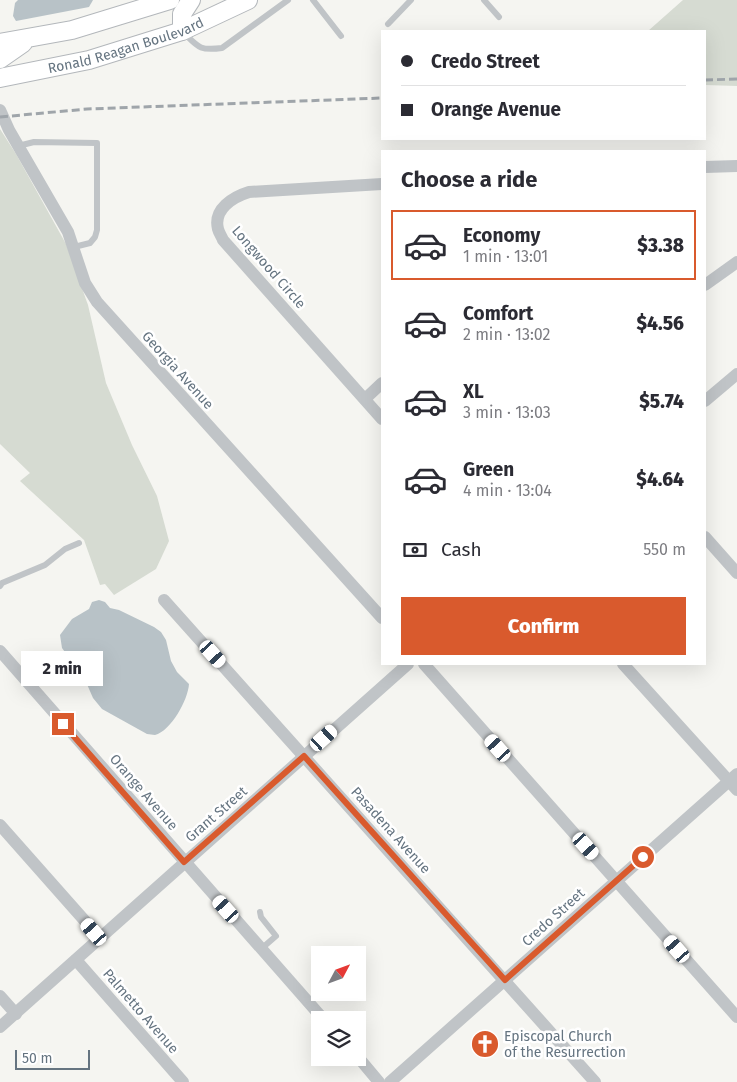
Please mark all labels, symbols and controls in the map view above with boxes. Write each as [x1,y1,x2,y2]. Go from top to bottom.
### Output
street label: Ronald Reagan Boulevard [46,14,207,77]
text: Credo Street [431,50,540,73]
text: Orange Avenue [431,98,561,121]
text: Choose a ride [401,166,537,193]
street label: Longwood Circle [228,223,309,312]
icon: car [403,223,448,268]
text: Economy [463,224,540,247]
text: $3.38 [637,234,684,257]
text: 1 min · 13:01 [463,247,548,266]
icon: car [403,301,448,346]
text: Comfort [463,302,533,325]
text: $4.56 [637,312,684,335]
text: 2 min · 13:02 [463,325,551,344]
street label: Georgia Avenue [138,328,217,413]
icon: car [403,379,448,424]
text: XL [463,380,484,403]
text: $5.74 [639,390,684,413]
text: 3 min · 13:03 [463,403,551,422]
icon: car [403,457,448,502]
text: Green [463,458,514,481]
text: $4.64 [636,468,684,491]
text: 4 min · 13:04 [463,481,552,500]
icon: cash [401,536,429,564]
text: Cash [441,538,482,561]
text: 550 m [643,540,686,559]
button: Confirm [401,597,686,655]
car [197,638,228,670]
callout: 2 min [22,652,104,686]
text: 2 min [42,659,82,678]
route end [52,713,74,735]
car [307,722,340,754]
car [482,732,513,764]
street label: Orange Avenue [106,751,181,834]
street label: Grant Street [182,782,251,846]
street label: Pasadena Avenue [347,783,434,877]
car [570,830,601,862]
route start [632,846,654,868]
street label: Credo Street [518,884,589,950]
car [210,893,241,925]
car [78,916,109,948]
car [661,933,692,965]
north arrow [311,946,366,1001]
map controls [311,946,366,1066]
street label: Palmetto Avenue [99,965,182,1057]
button: layers [311,1011,366,1066]
place label: Episcopal Church of the Resurrection [504,1028,626,1061]
church icon: Episcopal Church of the Resurrection [470,1029,500,1059]
scale bar [15,1047,90,1070]
text: 50 m [22,1050,53,1067]

